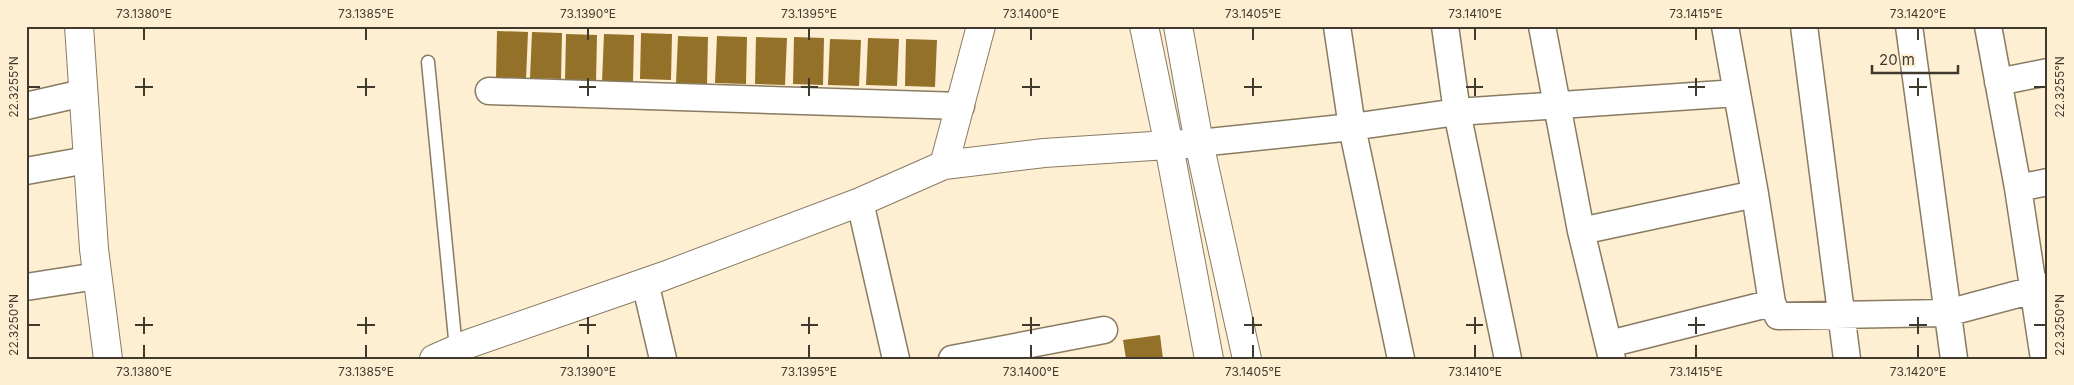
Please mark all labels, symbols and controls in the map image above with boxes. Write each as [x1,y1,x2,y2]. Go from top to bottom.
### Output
text: 73.1380°E [116,6,172,21]
text: 73.1385°E [338,6,394,21]
text: 73.1390°E [560,6,616,21]
text: 73.1395°E [781,6,837,21]
text: 73.1400°E [1003,6,1059,21]
text: 73.1405°E [1225,6,1281,21]
text: 73.1410°E [1448,6,1502,21]
text: 73.1415°E [1669,6,1723,21]
text: 73.1420°E [1890,6,1946,21]
scale bar [1872,42,1958,74]
text: 20 m [1879,50,1915,69]
text: 22.3255°N [6,56,21,118]
text: 22.3255°N [2052,56,2067,118]
text: 22.3250°N [6,294,21,356]
text: 22.3250°N [2052,294,2067,356]
text: 73.1380°E [116,364,172,379]
text: 73.1385°E [338,364,394,379]
text: 73.1390°E [560,364,616,379]
text: 73.1395°E [781,364,837,379]
text: 73.1400°E [1003,364,1059,379]
text: 73.1405°E [1225,364,1281,379]
text: 73.1410°E [1448,364,1502,379]
text: 73.1415°E [1669,364,1723,379]
text: 73.1420°E [1890,364,1946,379]

